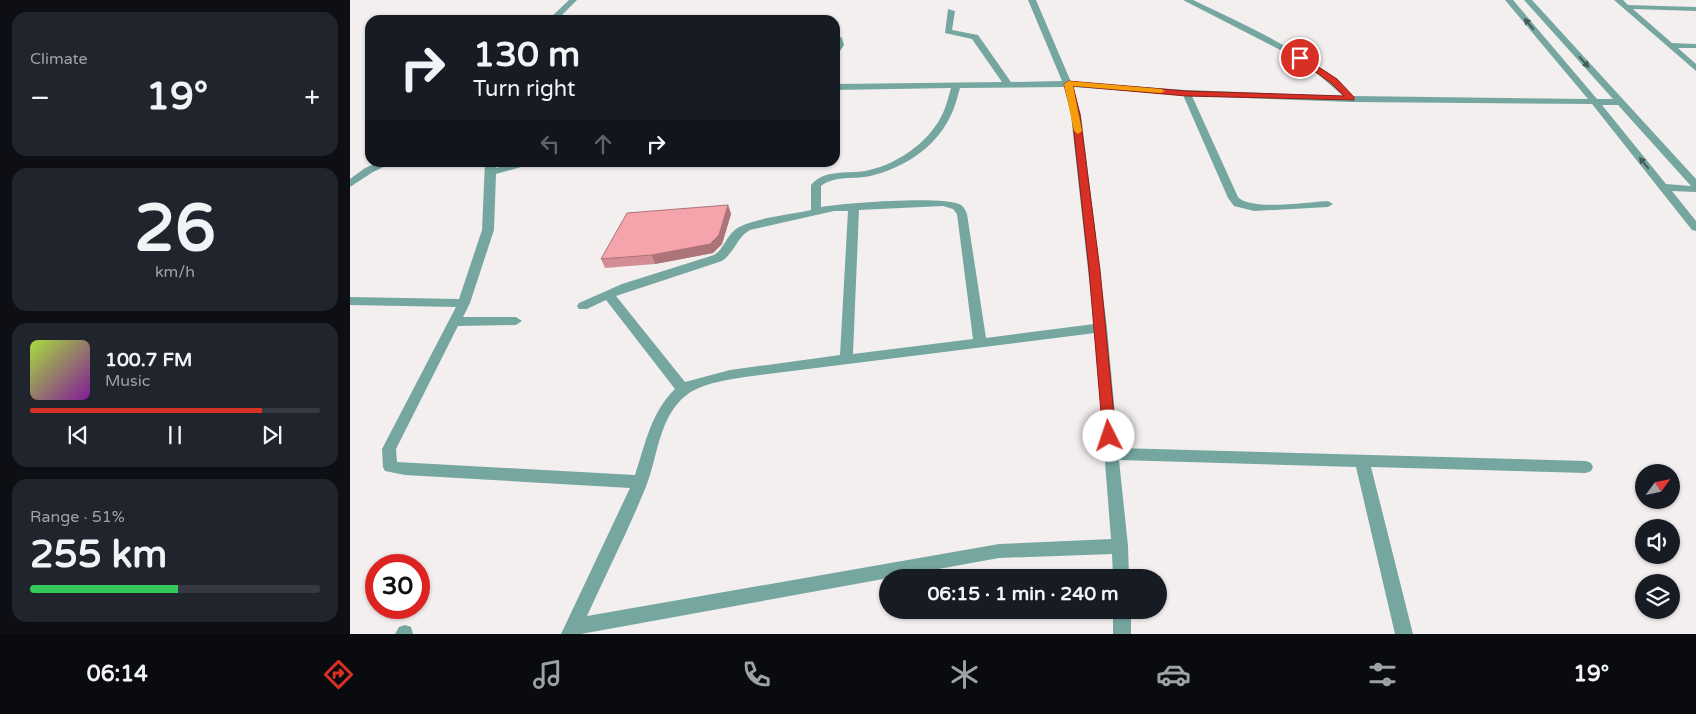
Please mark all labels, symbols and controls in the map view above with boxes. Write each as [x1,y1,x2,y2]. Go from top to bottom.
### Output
one-way arrow [1524,18,1535,31]
text: 130 m [473,34,580,76]
icon: right [390,35,455,100]
pin [1279,37,1321,79]
icon: arrive [1286,44,1314,72]
text: Climate [30,49,88,69]
one-way arrow [1579,55,1590,68]
text: 19° [146,74,208,120]
text: Turn right [473,76,575,102]
text: − [30,81,50,115]
text: + [304,81,320,115]
icon: left [536,130,564,158]
icon: ahead [589,130,617,158]
icon: right [642,130,670,158]
one-way arrow [1638,157,1649,170]
text: 26 [134,190,216,269]
text: km/h [155,262,195,282]
text: 100.7 FM [105,349,192,371]
text: Music [105,371,150,391]
position arrow [1082,409,1134,461]
icon: previous [64,421,92,449]
icon: pause [161,421,189,449]
icon: next [258,421,286,449]
north arrow [1635,464,1680,509]
map controls [1635,464,1680,619]
text: Range · 51% [30,507,125,527]
button: sound [1635,519,1680,564]
text: 255 km [30,532,167,578]
speed limit sign: 30 [365,554,430,619]
button: layers [1635,574,1680,619]
text: 06:15 · 1 min · 240 m [927,583,1119,605]
icon: directions [321,657,356,692]
icon: music [530,657,565,692]
icon: phone [739,657,774,692]
icon: climate [947,657,982,692]
icon: car [1156,657,1191,692]
icon: filters [1365,657,1400,692]
text: 06:14 [87,661,148,687]
text: 19° [1573,661,1609,687]

